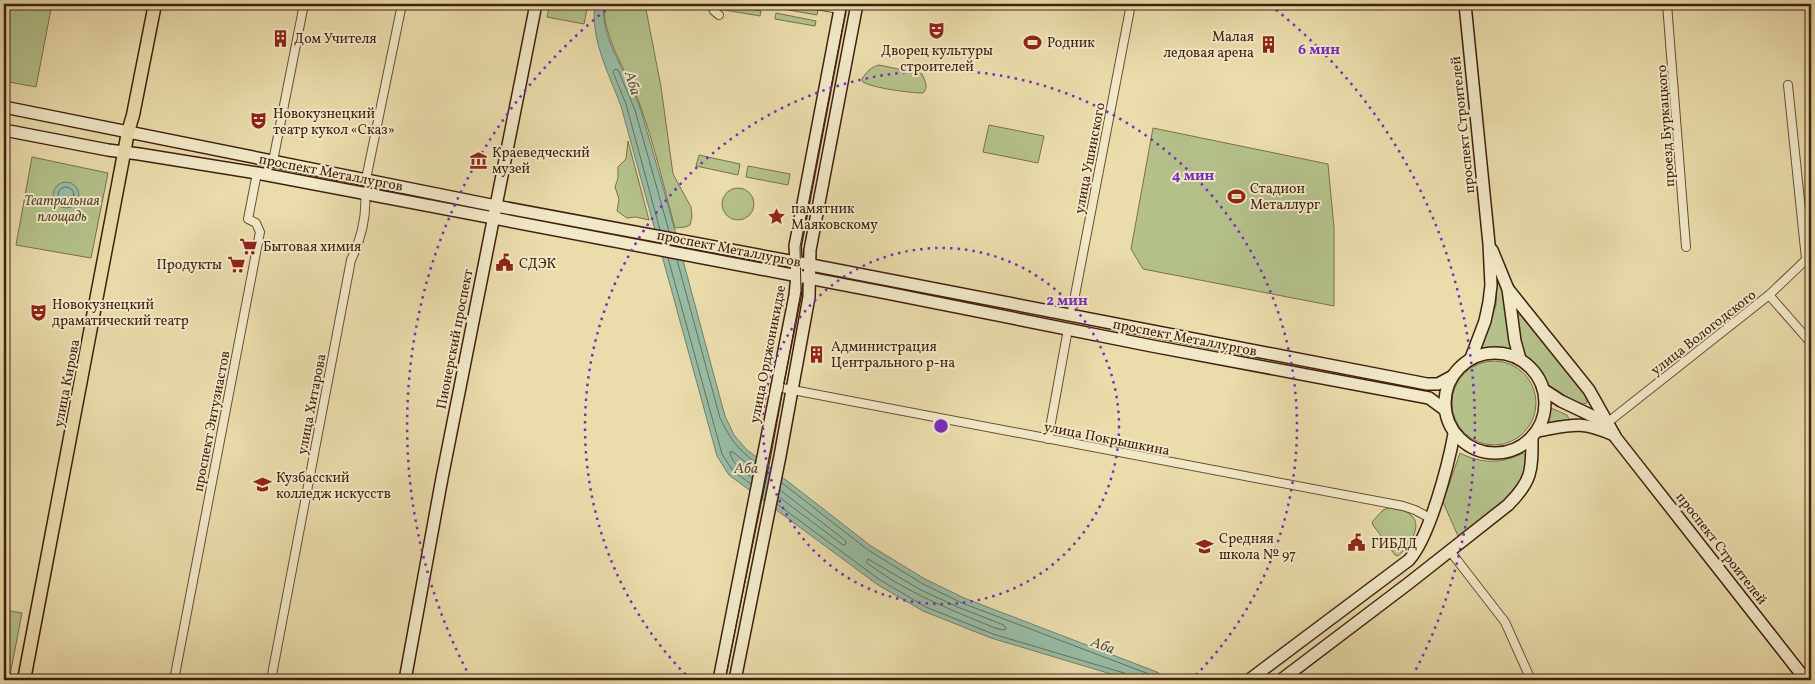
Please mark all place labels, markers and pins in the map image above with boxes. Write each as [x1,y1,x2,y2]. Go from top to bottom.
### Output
theatre icon: Дворец культуры строителей [927,20,947,40]
building icon: Дом Учителя [270,28,290,48]
place label: Малая ледовая арена [1163,28,1254,63]
place label: Дом Учителя [294,30,377,49]
sports icon: Родник [1023,32,1043,52]
place label: Родник [1047,34,1095,53]
building icon: Малая ледовая арена [1258,34,1278,54]
place label: Дворец культуры строителей [881,42,993,77]
place label: Новокузнецкий театр кукол «Сказ» [273,105,395,140]
theatre icon: Новокузнецкий театр кукол «Сказ» [249,111,269,131]
place label: Краеведческий музей [492,144,590,179]
museum icon: Краеведческий музей [468,150,488,170]
place label: Стадион Металлург [1250,180,1320,215]
sports icon: Стадион Металлург [1226,186,1246,206]
place label: памятник Маяковскому [791,200,878,235]
place icon: памятник Маяковскому [767,206,787,226]
supermarket icon: Бытовая химия [239,236,259,256]
place label: Бытовая химия [263,238,361,257]
public building icon: СДЭК [495,253,515,273]
supermarket icon: Продукты [226,254,246,274]
place label: СДЭК [519,255,557,274]
place label: Продукты [156,256,222,275]
place label: Новокузнецкий драматический театр [52,296,189,331]
theatre icon: Новокузнецкий драматический театр [28,302,48,322]
place label: Администрация Центрального р-на [831,338,955,373]
building icon: Администрация Центрального р-на [807,344,827,364]
centre of rings [932,417,950,435]
place label: Кузбасский колледж искусств [276,469,391,504]
school or university icon: Кузбасский колледж искусств [252,475,272,495]
place label: Средняя школа № 97 [1219,530,1296,565]
public building icon: ГИБДД [1347,533,1367,553]
place label: ГИБДД [1371,535,1417,554]
school or university icon: Средняя школа № 97 [1195,536,1215,556]

